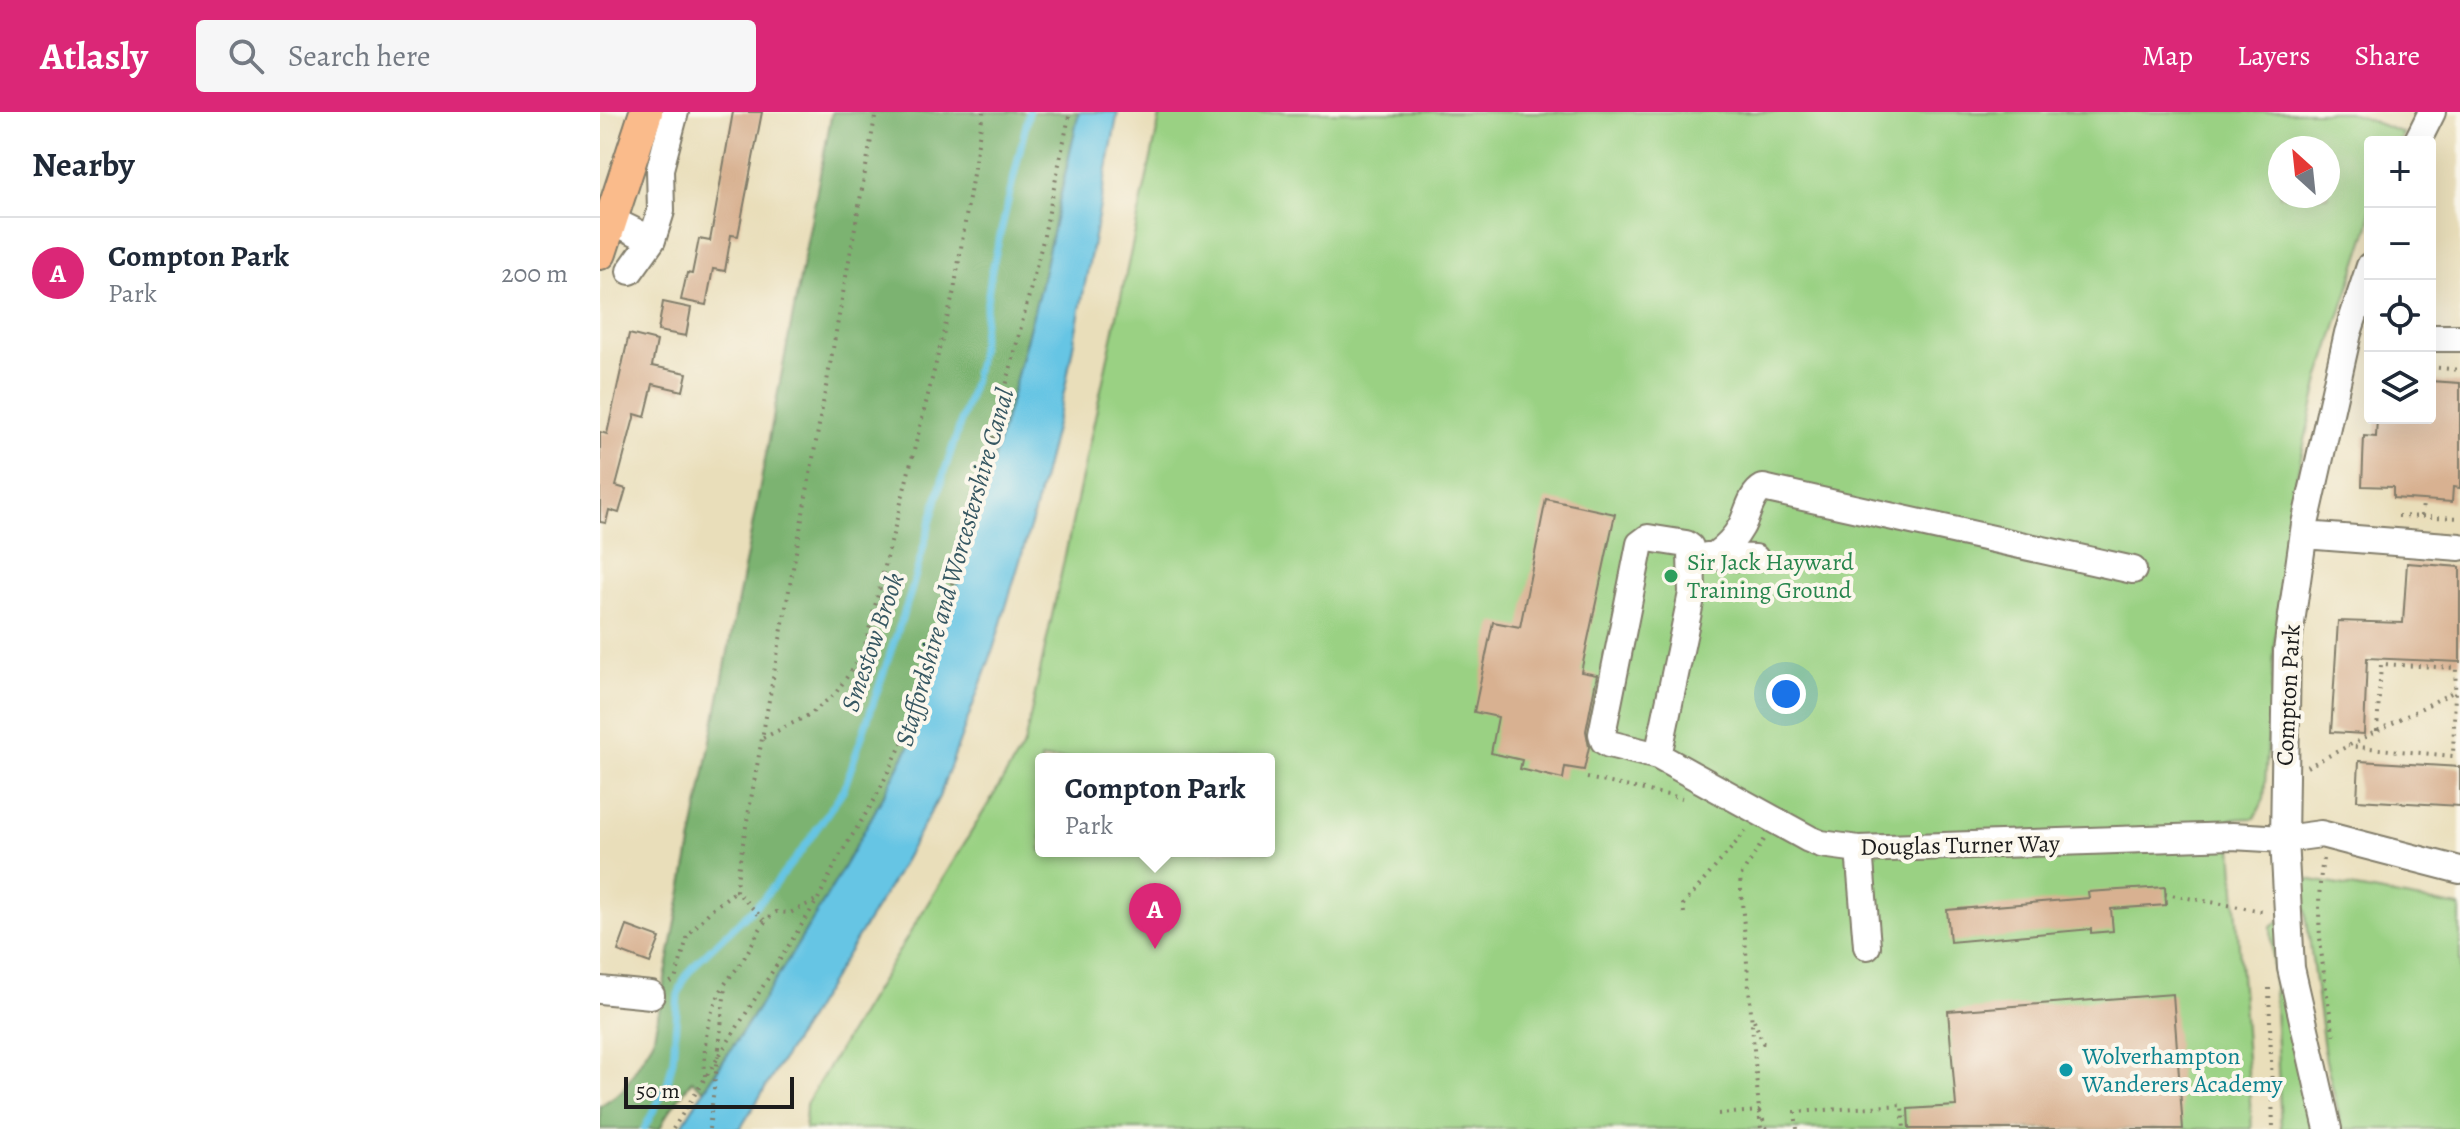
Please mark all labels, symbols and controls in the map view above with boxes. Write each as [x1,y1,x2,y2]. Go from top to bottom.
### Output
search box [196,20,756,92]
text: Atlasly [40,30,148,82]
icon: search [224,34,268,78]
text: Search here [288,36,431,76]
text: Map [2142,37,2193,75]
text: Layers [2237,37,2310,75]
text: Share [2354,37,2420,75]
north arrow [2268,136,2340,208]
map controls [2364,136,2436,424]
button: + [2364,136,2436,208]
text: Nearby [32,141,135,188]
button: − [2364,208,2436,280]
text: Compton Park [108,236,289,276]
text: A [50,256,66,291]
text: 200 m [501,256,568,291]
text: Park [108,276,157,311]
button: locate [2364,280,2436,352]
button: layers [2364,352,2436,424]
water label: Staffordshire and Worcestershire Canal [887,384,1023,750]
place label: Sir Jack Hayward Training Ground [1687,546,1854,606]
marker: Sir Jack Hayward Training Ground [1662,567,1680,585]
water label: Smestow Brook [832,568,913,716]
street label: Compton Park [2268,623,2308,767]
your location [1766,674,1806,714]
popup [1035,753,1275,857]
text: Compton Park [1064,768,1246,808]
text: Park [1064,808,1113,843]
street label: Douglas Turner Way [1860,827,2060,863]
pin: A [1129,883,1181,949]
place label: Wolverhampton Wanderers Academy [2081,1040,2283,1100]
marker: Wolverhampton Wanderers Academy [2057,1061,2075,1079]
scale bar [624,1073,794,1109]
text: 50 m [636,1076,680,1106]

